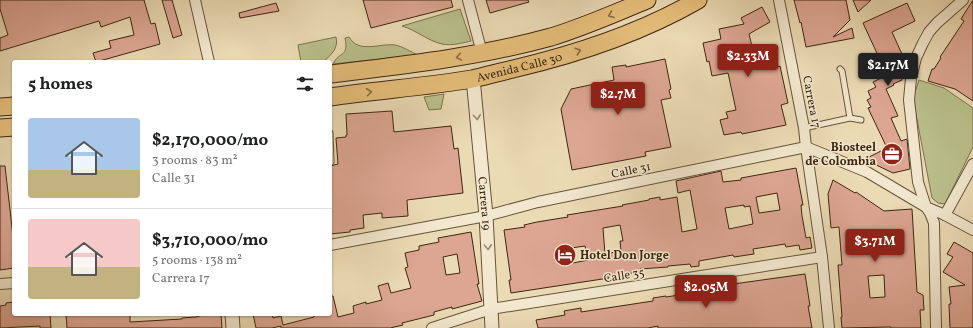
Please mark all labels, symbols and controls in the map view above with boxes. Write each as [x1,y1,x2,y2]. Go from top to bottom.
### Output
one-way arrow [607,10,615,18]
pin: $2.33M [715,44,781,78]
one-way arrow [575,47,582,56]
text: $2.33M [726,48,770,66]
street label: Avenida Calle 30 [475,50,564,87]
one-way arrow [456,53,462,61]
pin: $2.17M [855,53,921,87]
text: $2.17M [867,57,909,75]
text: 5 homes [28,73,93,96]
icon: filters [294,73,316,95]
street label: Carrera 17 [798,74,824,130]
pin: $2.7M [590,82,646,116]
text: $2.7M [600,86,636,104]
one-way arrow [366,87,372,96]
one-way arrow [472,114,481,120]
text: $2,170,000/mo [152,129,268,152]
icon: home [60,134,108,182]
place label: Biosteel de Colombia [805,140,876,170]
office icon: Biosteel de Colombia [879,141,905,167]
text: 3 rooms · 83 m² [152,152,238,170]
street label: Calle 31 [610,159,652,183]
text: Calle 31 [152,170,195,188]
street label: Carrera 19 [473,176,494,231]
text: $3,710,000/mo [152,229,268,252]
pin: $3.71M [842,229,908,263]
text: $3.71M [854,233,896,251]
icon: home [60,235,108,283]
hotel icon: Hotel Don Jorge [552,242,578,268]
one-way arrow [483,244,492,250]
place label: Hotel Don Jorge [580,248,669,264]
text: 5 rooms · 138 m² [152,252,242,270]
street label: Calle 35 [603,265,646,287]
text: Carrera 17 [152,270,210,288]
pin: $2.05M [673,275,739,309]
text: $2.05M [684,279,728,297]

